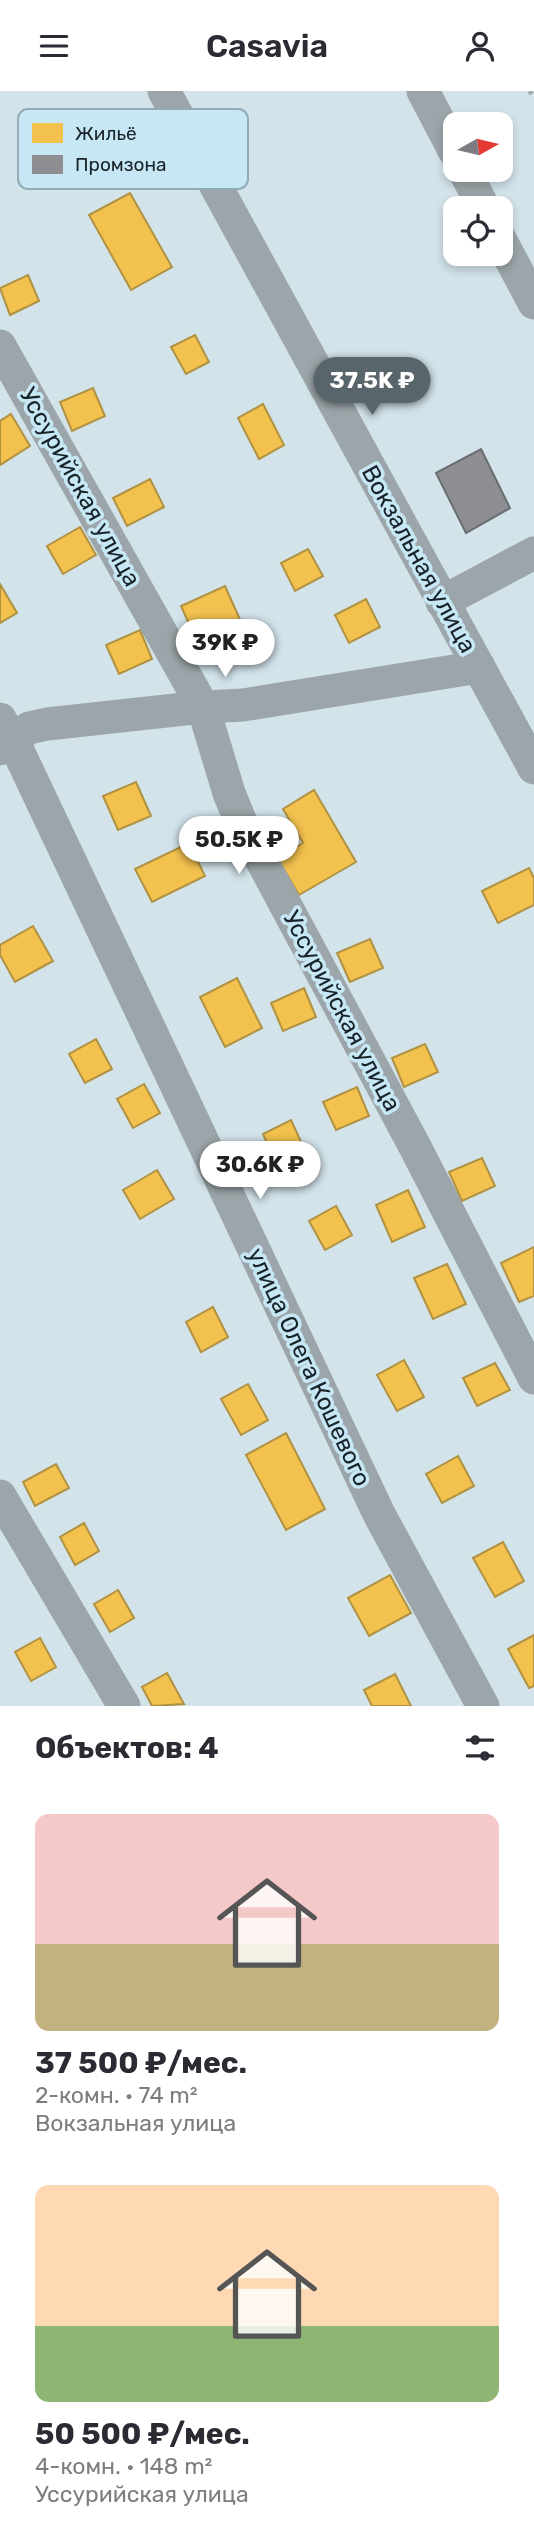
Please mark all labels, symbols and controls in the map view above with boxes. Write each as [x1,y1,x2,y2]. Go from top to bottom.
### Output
icon: menu [35,27,73,65]
text: Casavia [206,27,328,65]
icon: person [461,27,499,65]
legend [18,109,248,189]
north arrow [443,112,513,182]
map controls [443,112,513,266]
text: Жильё [75,122,137,145]
text: Промзона [75,153,166,176]
button: locate [443,196,513,266]
pin: 37.5K ₽ [307,357,437,417]
text: 37.5K ₽ [329,366,415,394]
street label: Уссурийская улица [14,383,146,591]
street label: Вокзальная улица [356,460,482,658]
pin: 39K ₽ [176,619,274,679]
text: 39K ₽ [192,628,258,656]
pin: 50.5K ₽ [174,817,304,876]
text: 50.5K ₽ [195,825,283,853]
street label: Уссурийская улица [277,906,407,1116]
pin: 30.6K ₽ [195,1141,325,1201]
text: 30.6K ₽ [216,1150,304,1178]
street label: улица Олега Кошевого [241,1244,377,1490]
icon: filters [461,1729,499,1767]
text: Объектов: 4 [35,1730,219,1766]
icon: home [204,1860,330,1986]
text: 37 500 ₽/мес. [35,2045,247,2081]
text: 2-комн. · 74 m² [35,2081,198,2109]
text: Вокзальная улица [35,2109,236,2137]
icon: home [204,2231,330,2357]
text: 50 500 ₽/мес. [35,2416,250,2452]
text: 4-комн. · 148 m² [35,2452,212,2480]
text: Уссурийская улица [35,2480,249,2508]

